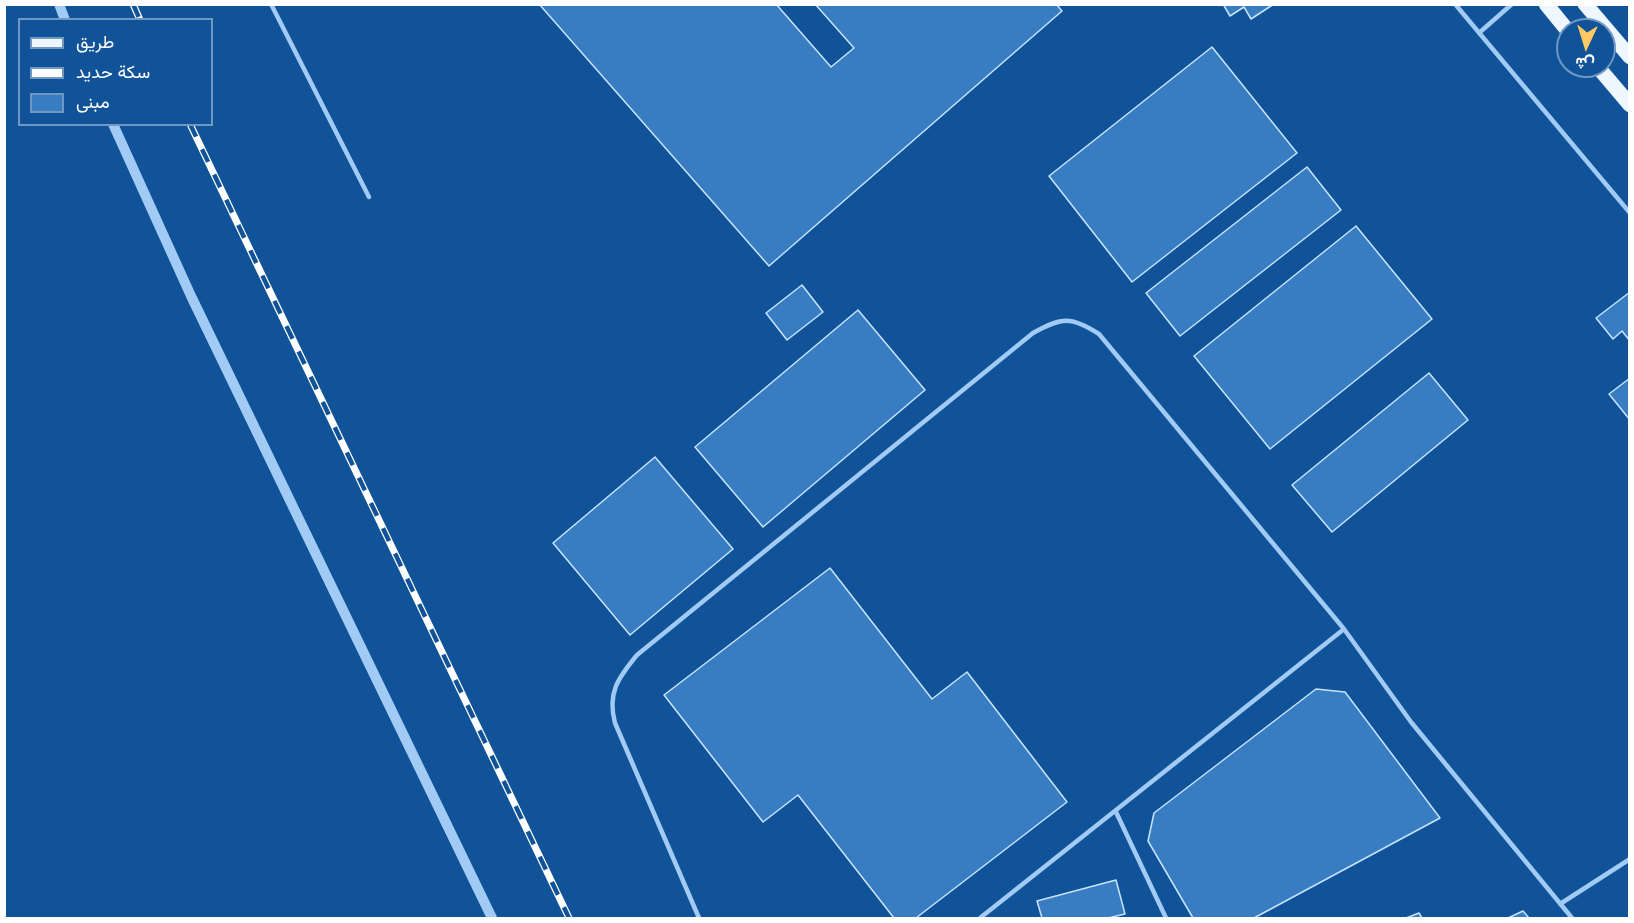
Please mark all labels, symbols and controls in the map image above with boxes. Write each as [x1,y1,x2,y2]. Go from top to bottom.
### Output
legend [18,18,213,126]
north arrow [1556,18,1616,78]
text: طريق [76,29,114,53]
text: ش [1575,52,1595,76]
text: سكة حديد [76,59,150,83]
text: مبنى [76,89,110,113]

